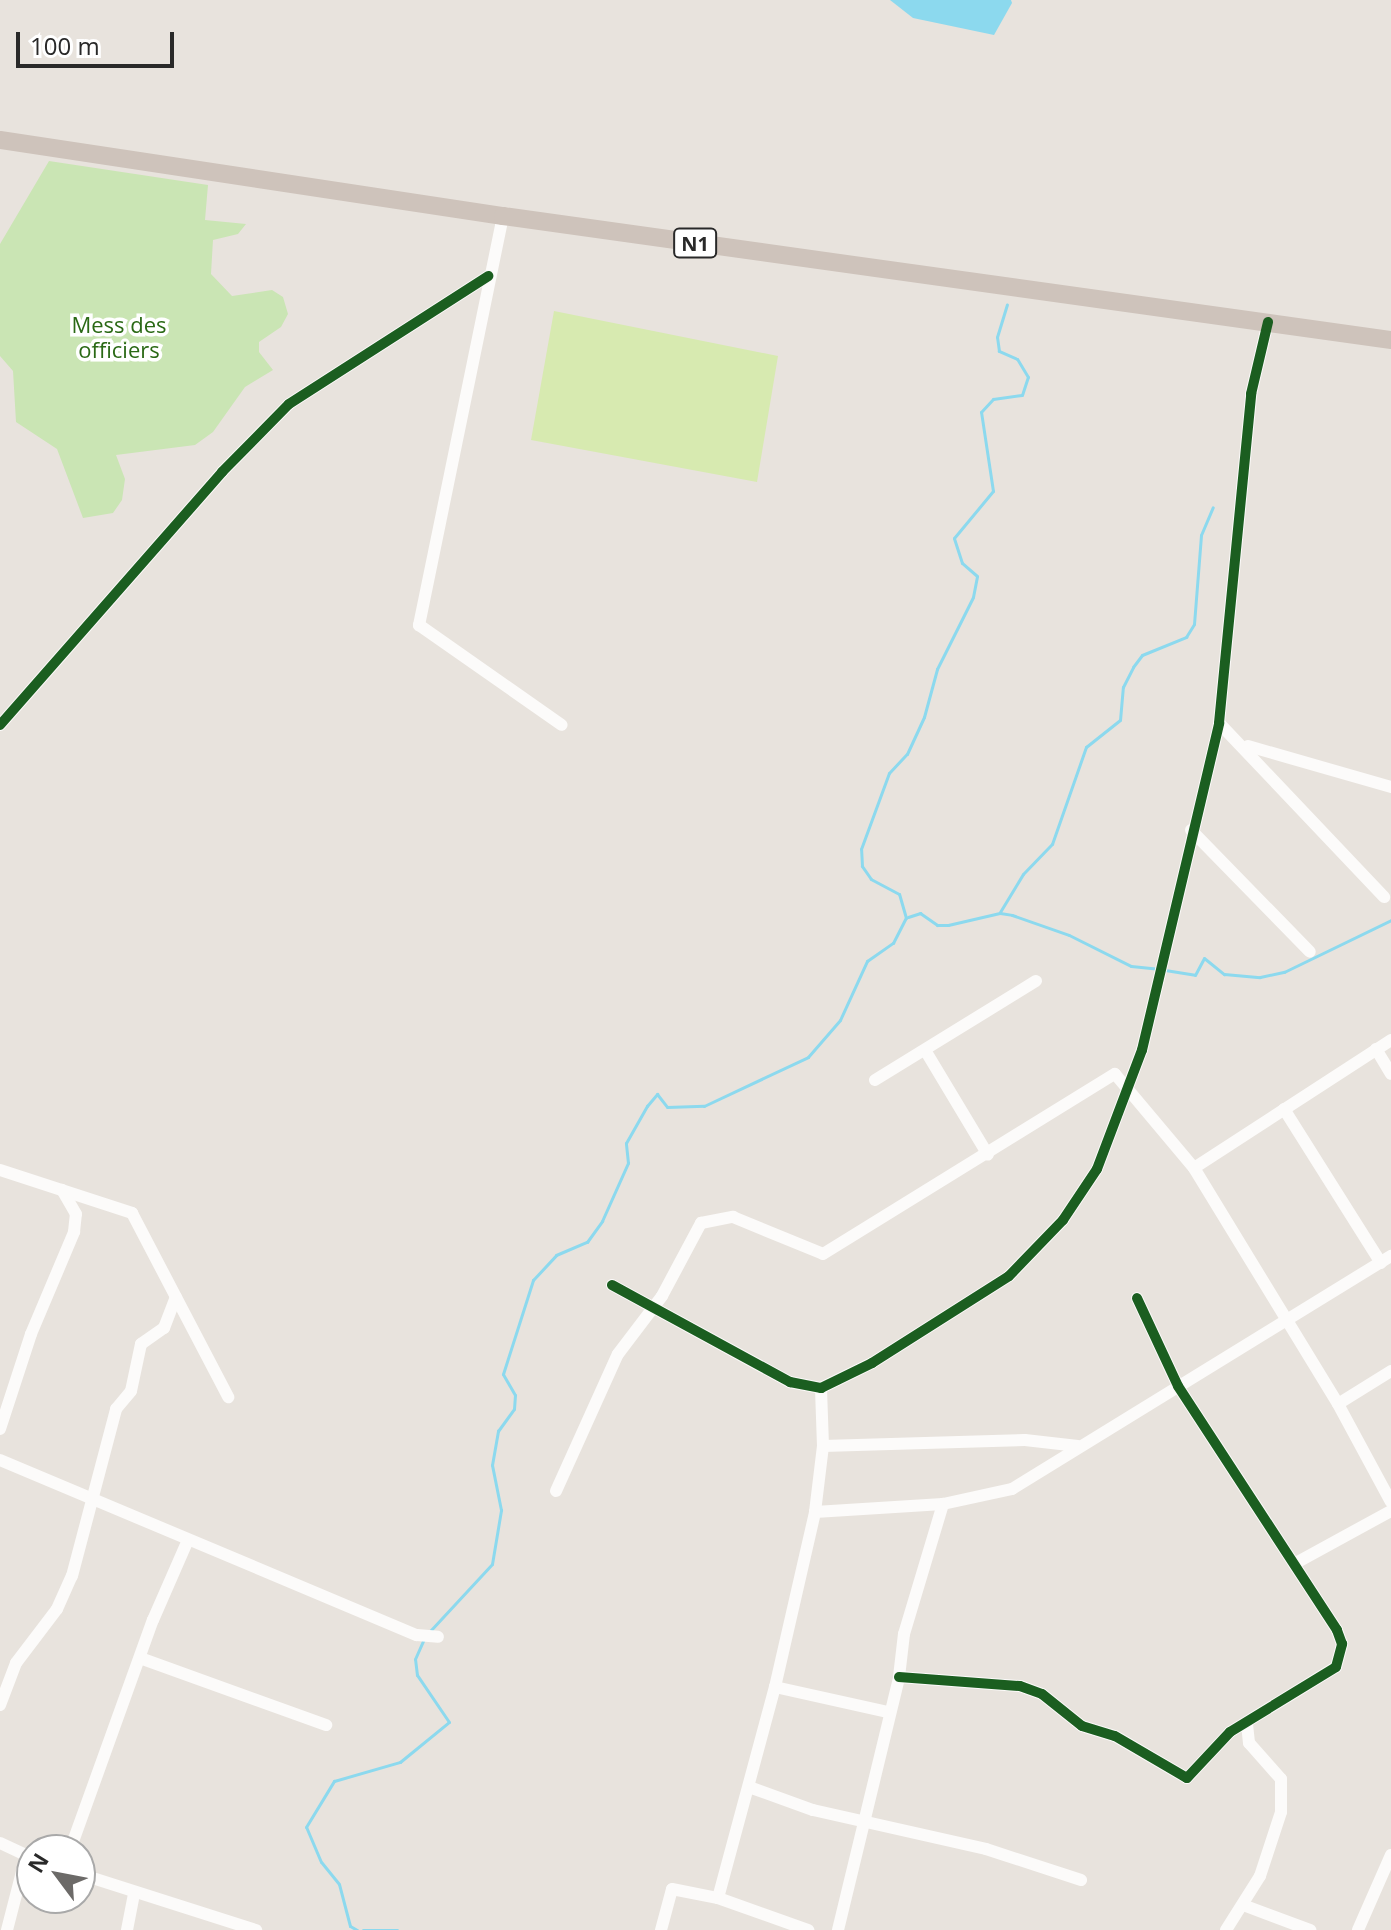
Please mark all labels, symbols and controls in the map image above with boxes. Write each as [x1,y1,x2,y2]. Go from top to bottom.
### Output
scale bar [20,16,178,66]
text: 100 m [30,29,100,62]
road number: N1 [673,227,717,259]
park label: Mess des officiers [71,311,167,362]
north arrow [16,1834,96,1914]
text: N [20,1847,55,1878]

